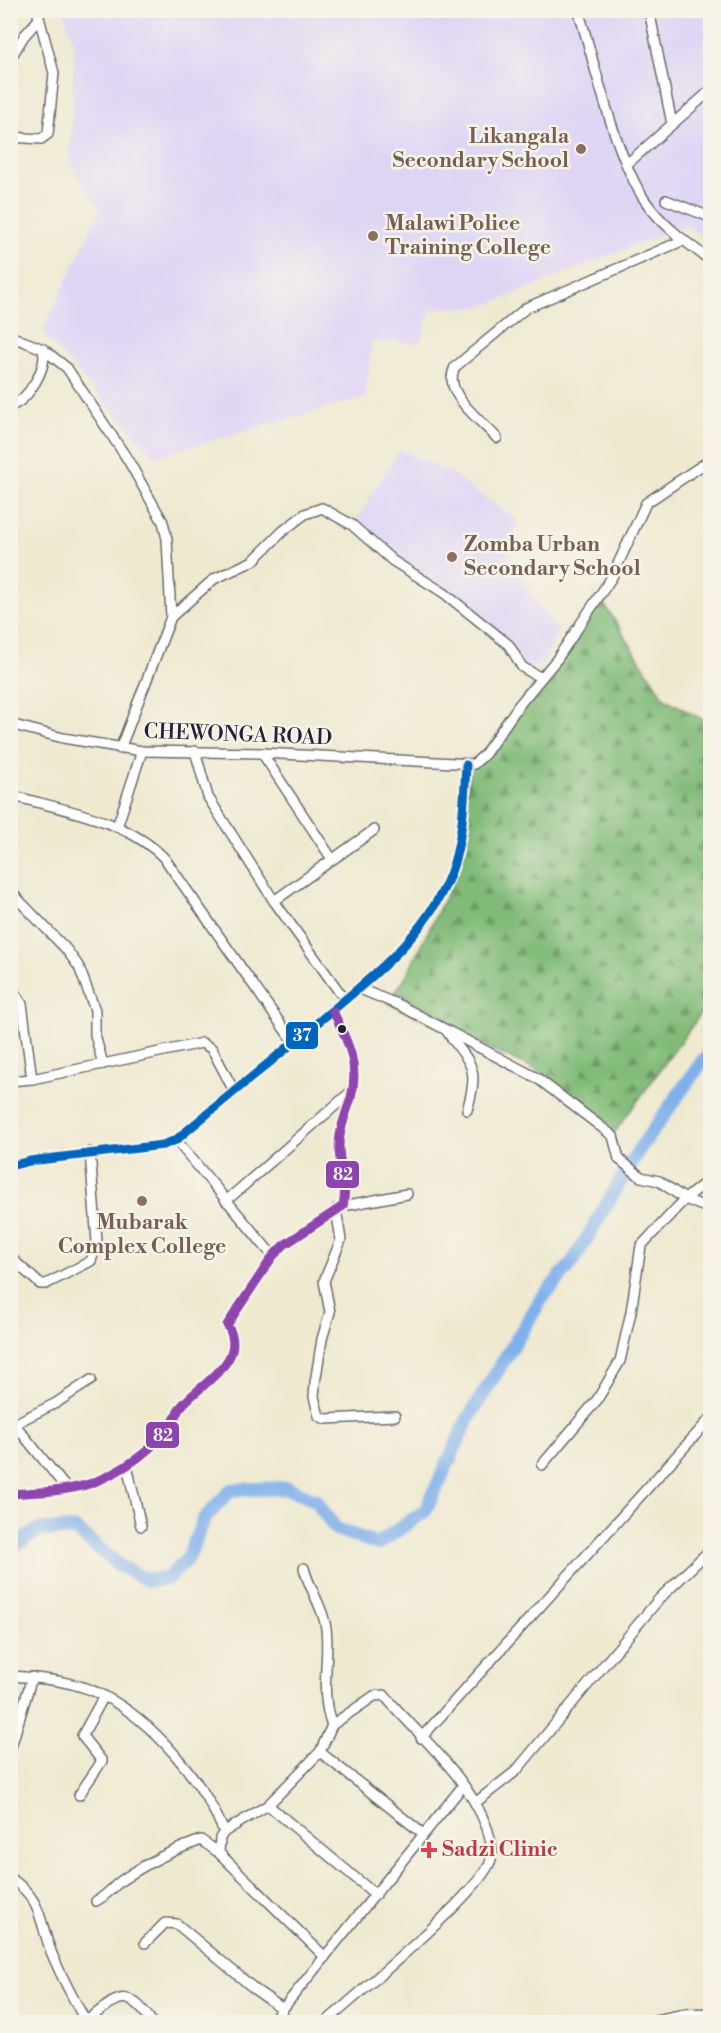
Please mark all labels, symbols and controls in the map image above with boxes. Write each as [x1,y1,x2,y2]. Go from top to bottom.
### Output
place label: Likangala Secondary School [392,124,570,174]
marker: Likangala Secondary School [574,142,588,156]
place label: Malawi Police Training College [385,211,551,261]
marker: Malawi Police Training College [366,229,380,243]
place label: Zomba Urban Secondary School [464,532,641,582]
marker: Zomba Urban Secondary School [445,550,459,564]
street label: CHEWONGA ROAD [143,719,333,751]
line badge: 37 [285,1021,319,1050]
unlabelled marker [336,1023,348,1035]
text: 37 [293,1026,312,1046]
line badge: 82 [325,1160,360,1189]
text: 82 [333,1165,353,1185]
marker: Mubarak Complex College [135,1194,149,1208]
place label: Mubarak Complex College [58,1210,226,1260]
line badge: 82 [145,1421,180,1449]
text: 82 [153,1426,173,1446]
place label: Sadzi Clinic [442,1837,558,1863]
marker: Sadzi Clinic [420,1841,438,1859]

